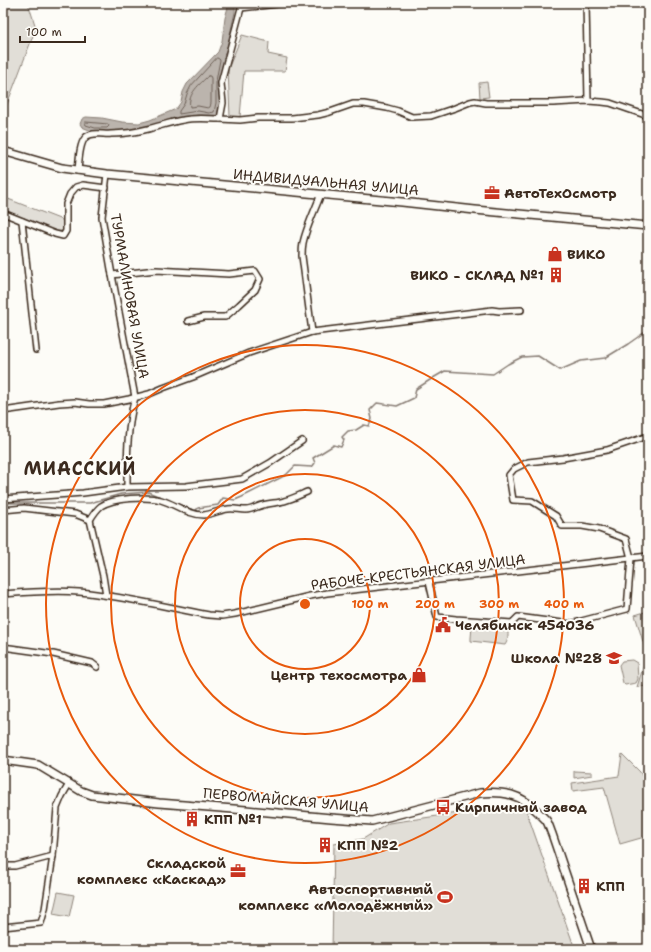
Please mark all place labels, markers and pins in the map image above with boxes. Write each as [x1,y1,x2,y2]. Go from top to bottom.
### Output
office icon: АвтоТехОсмотр [483,184,501,202]
place label: АвтоТехОсмотр [504,184,617,202]
shop icon: ВИКО [546,245,564,263]
place label: ВИКО [567,245,605,263]
place label: ВИКО - СКЛАД №1 [410,266,544,284]
building icon: ВИКО - СКЛАД №1 [547,266,565,284]
centre of rings [298,597,312,611]
public building icon: Челябинск 454036 [434,616,452,634]
place label: Челябинск 454036 [455,616,595,634]
place label: Школа №28 [511,649,602,667]
school or university icon: Школа №28 [605,649,623,667]
place label: Центр техосмотра [271,666,407,684]
shop icon: Центр техосмотра [410,666,428,684]
bus stop icon: Кирпичный завод [434,798,452,816]
place label: Кирпичный завод [455,798,587,816]
building icon: КПП №1 [183,810,201,828]
place label: КПП №1 [204,810,262,828]
building icon: КПП №2 [316,836,334,854]
place label: КПП №2 [337,836,398,854]
place label: Складской комплекс «Каскад» [77,854,226,888]
office icon: Складской комплекс «Каскад» [229,862,247,880]
building icon: КПП [575,877,593,895]
place label: КПП [596,877,625,895]
place label: Автоспортивный комплекс «Молодёжный» [238,880,433,914]
sports icon: Автоспортивный комплекс «Молодёжный» [436,888,454,906]

